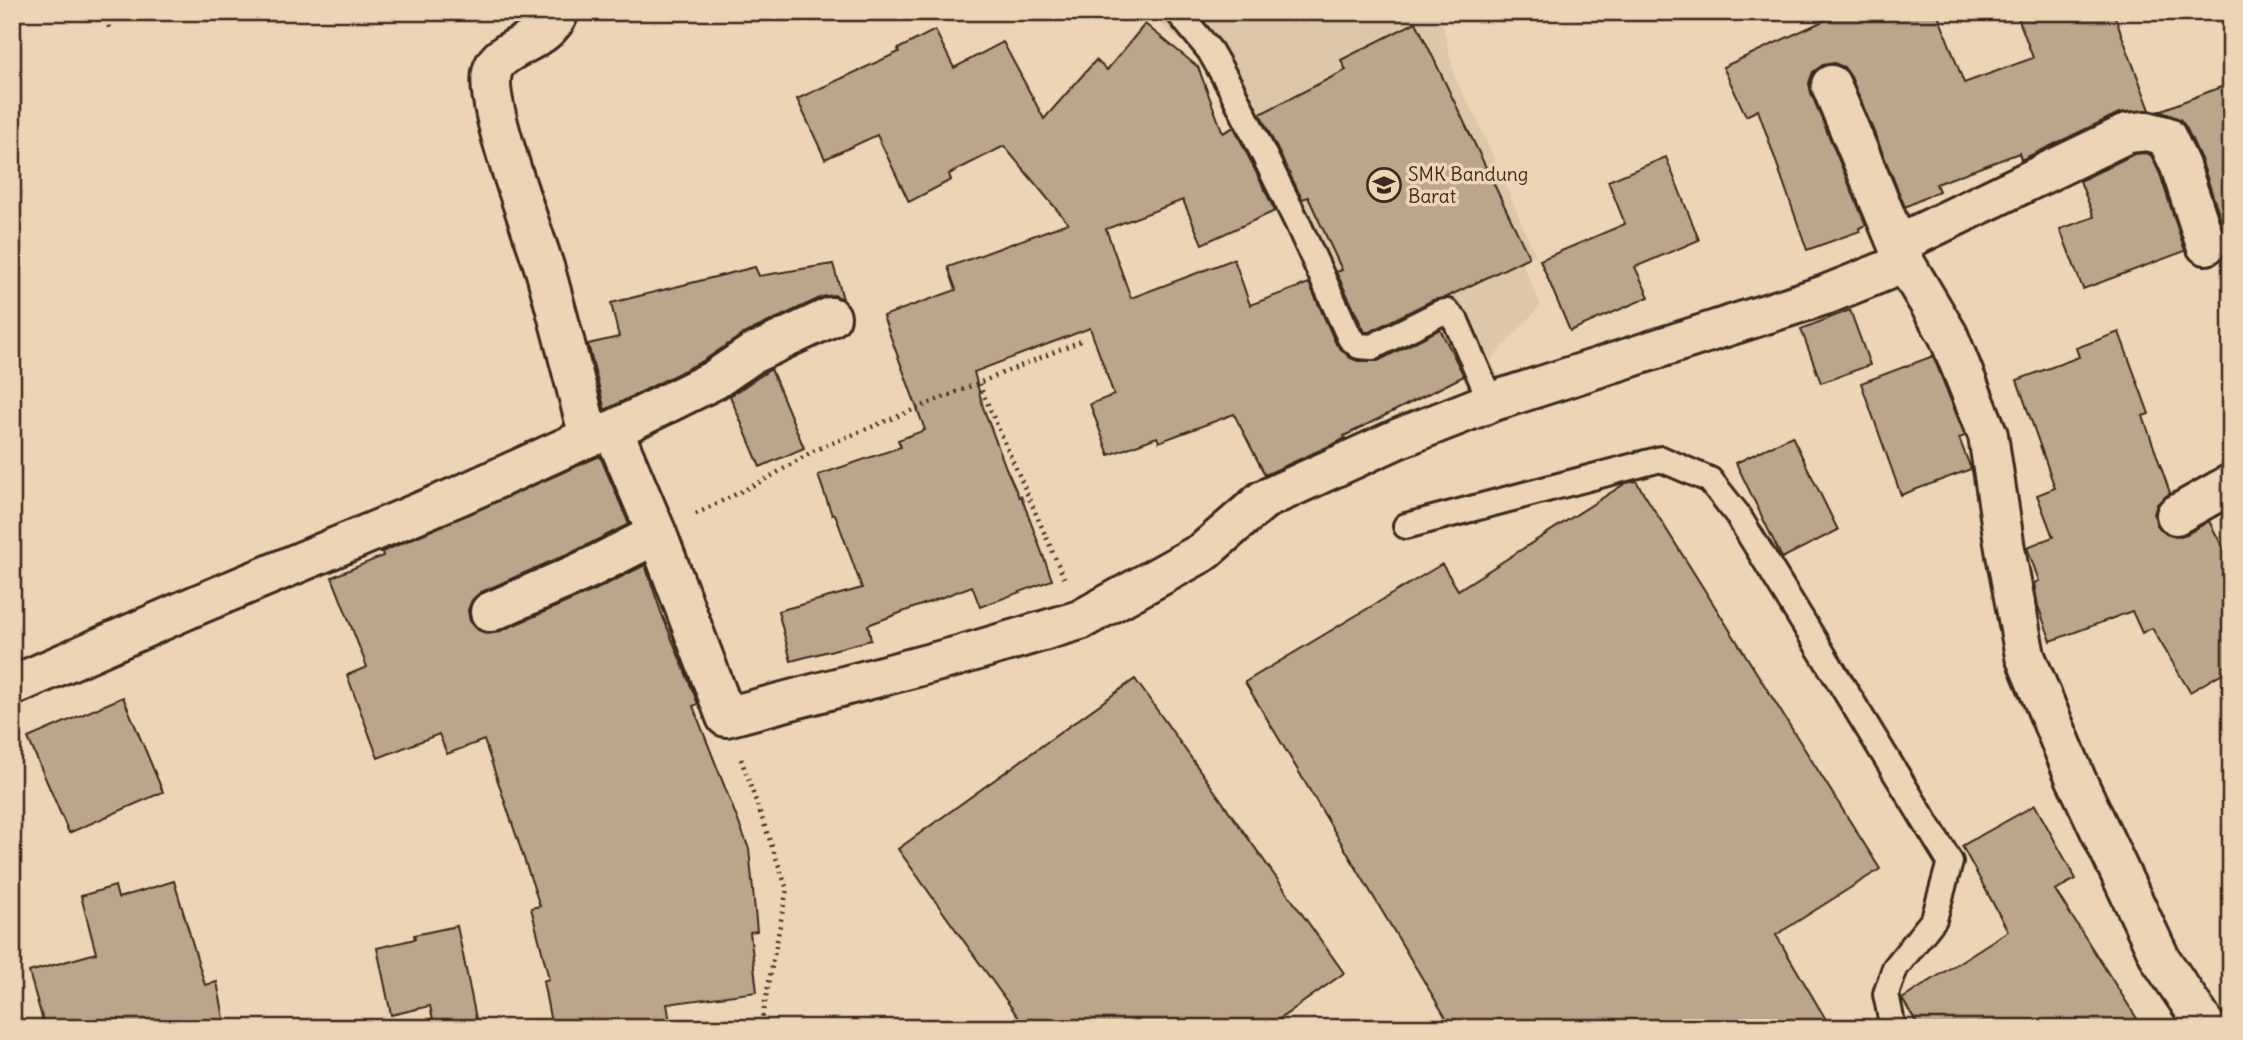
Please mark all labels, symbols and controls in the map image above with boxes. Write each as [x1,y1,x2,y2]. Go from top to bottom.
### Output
place label: SMK Bandung Barat [1408,162,1528,208]
school or university icon: SMK Bandung Barat [1365,166,1403,204]

